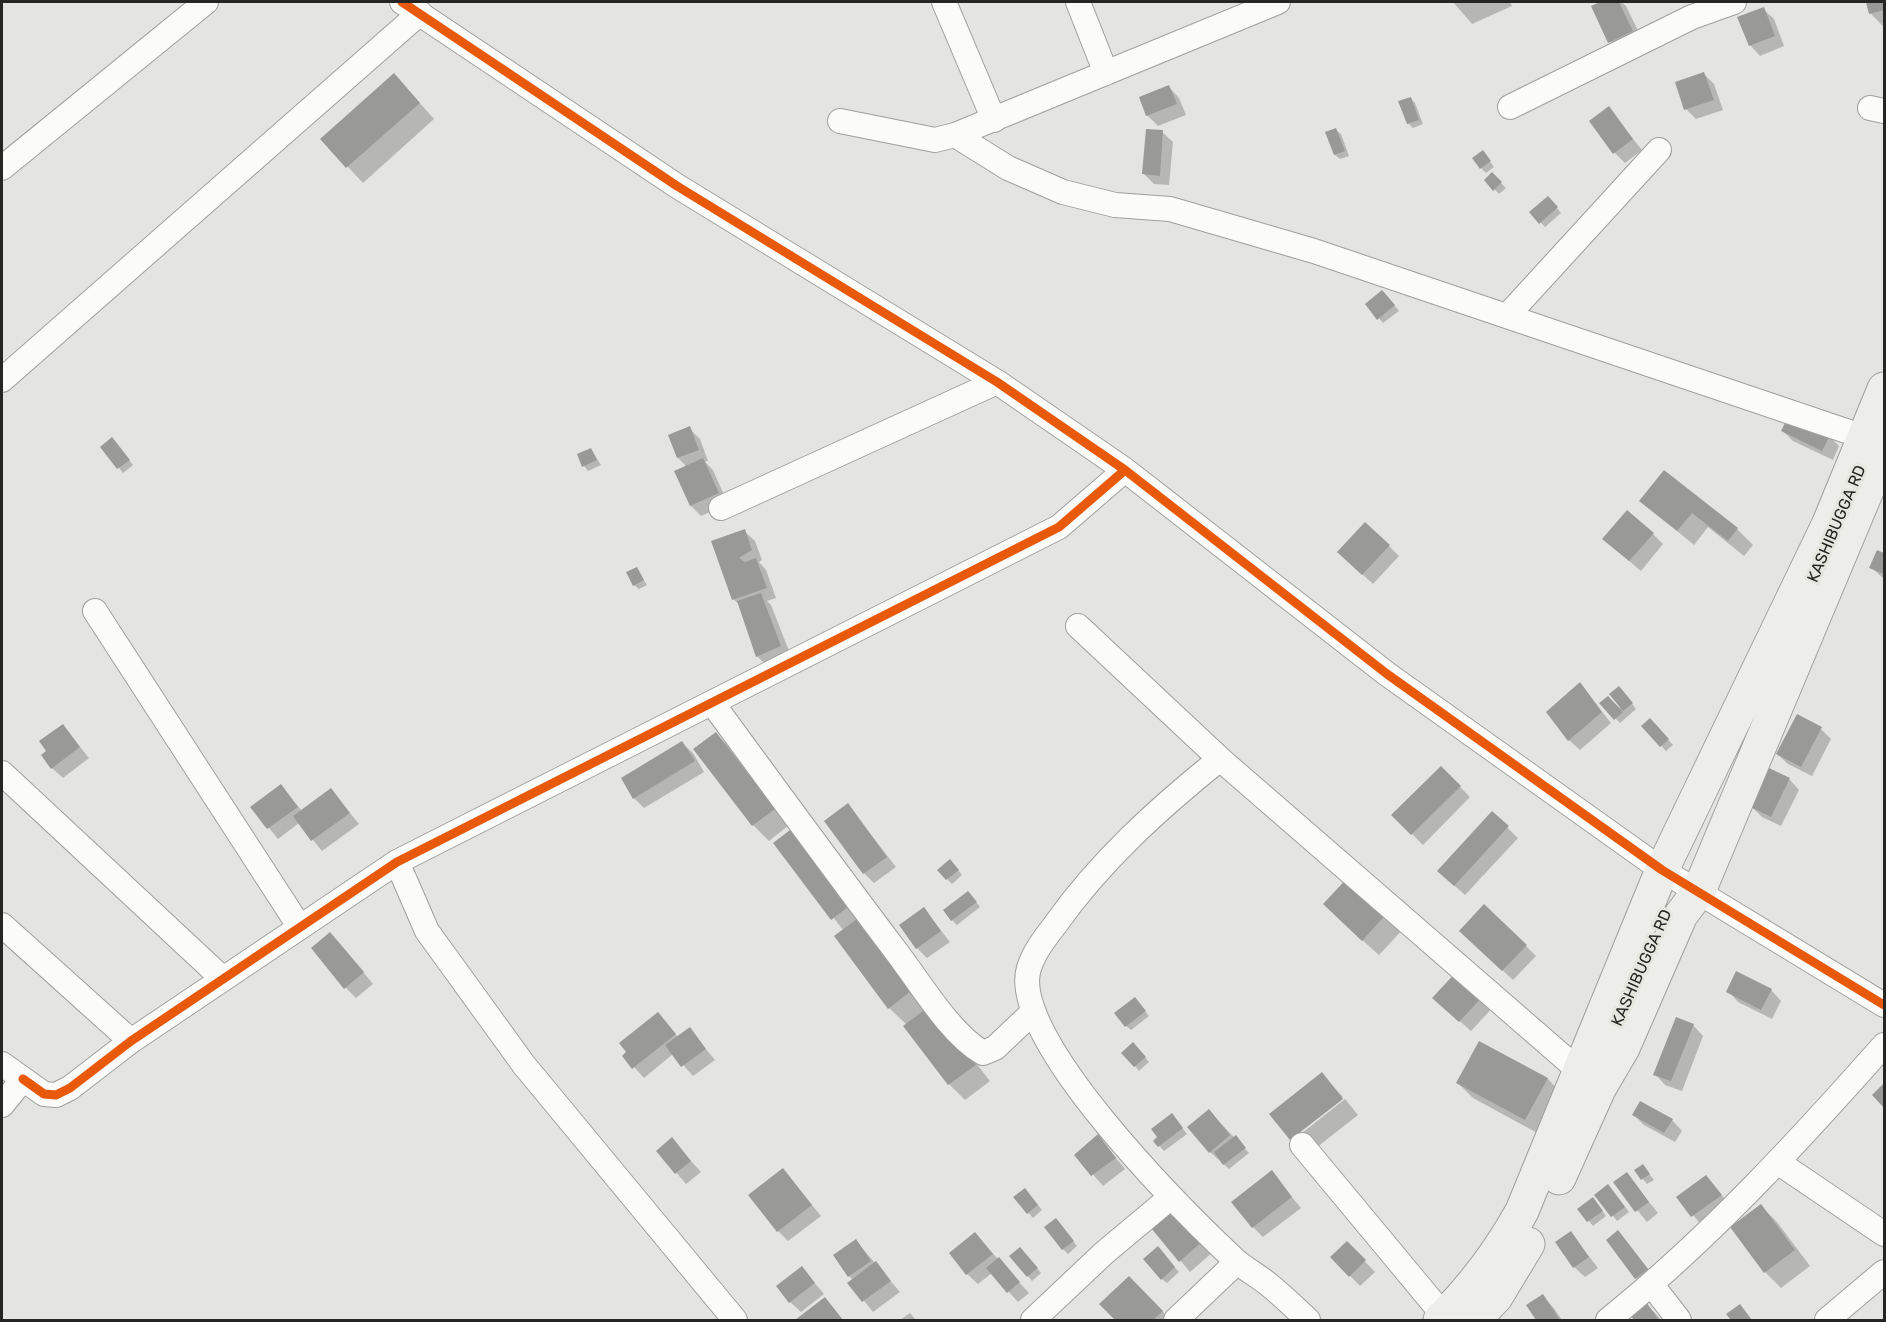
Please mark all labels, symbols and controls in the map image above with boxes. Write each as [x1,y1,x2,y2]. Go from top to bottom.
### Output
street label: KASHIBUGGA RD [1804,462,1870,586]
street label: KASHIBUGGA RD [1608,907,1676,1029]

